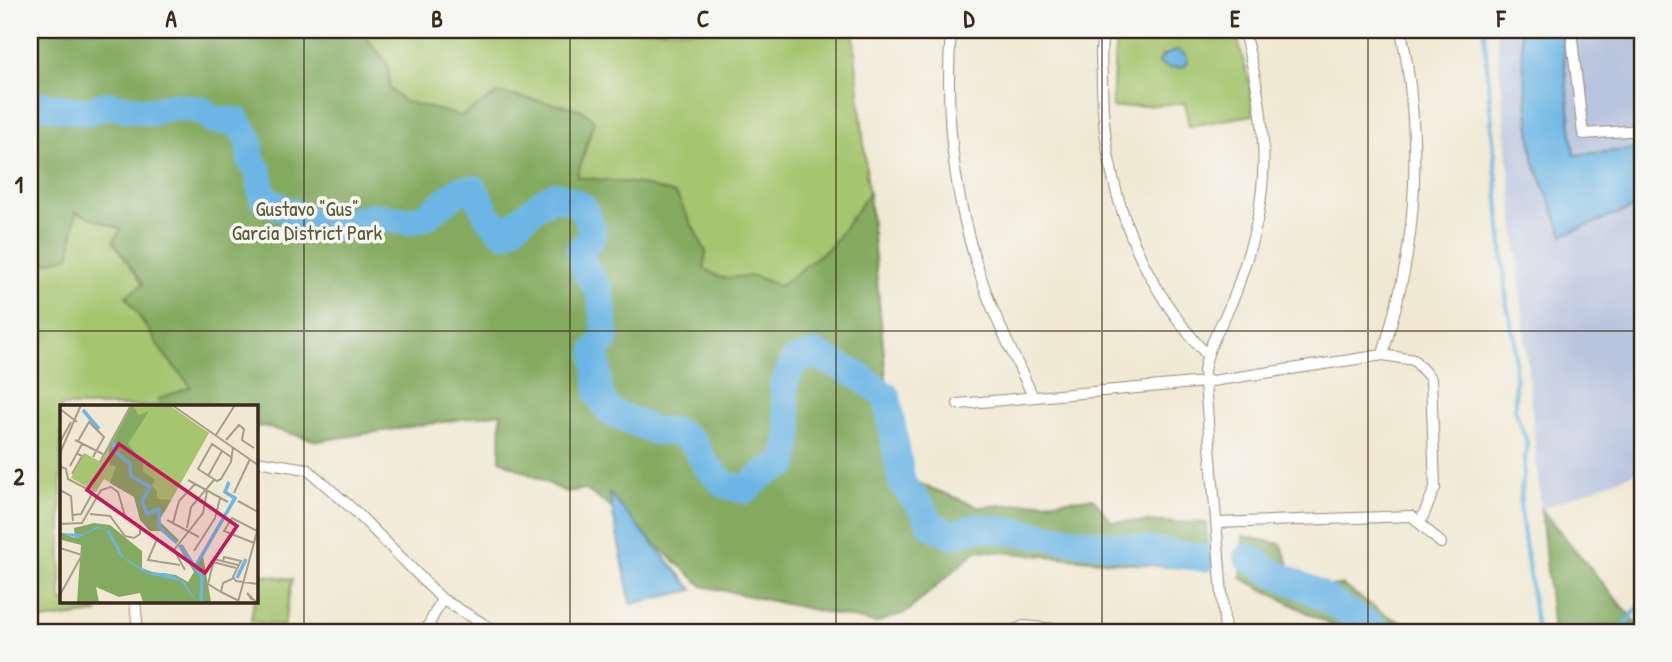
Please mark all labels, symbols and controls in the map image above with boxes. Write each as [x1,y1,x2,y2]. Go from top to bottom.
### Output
text: A [165,3,177,34]
text: B [431,3,443,34]
text: C [697,3,709,34]
text: D [964,3,976,34]
text: E [1230,3,1241,34]
text: F [1496,3,1507,34]
text: 1 [15,169,23,200]
park label: Gustavo "Gus" Garcia District Park [232,194,382,247]
inset map [60,405,257,602]
text: 2 [14,461,25,492]

